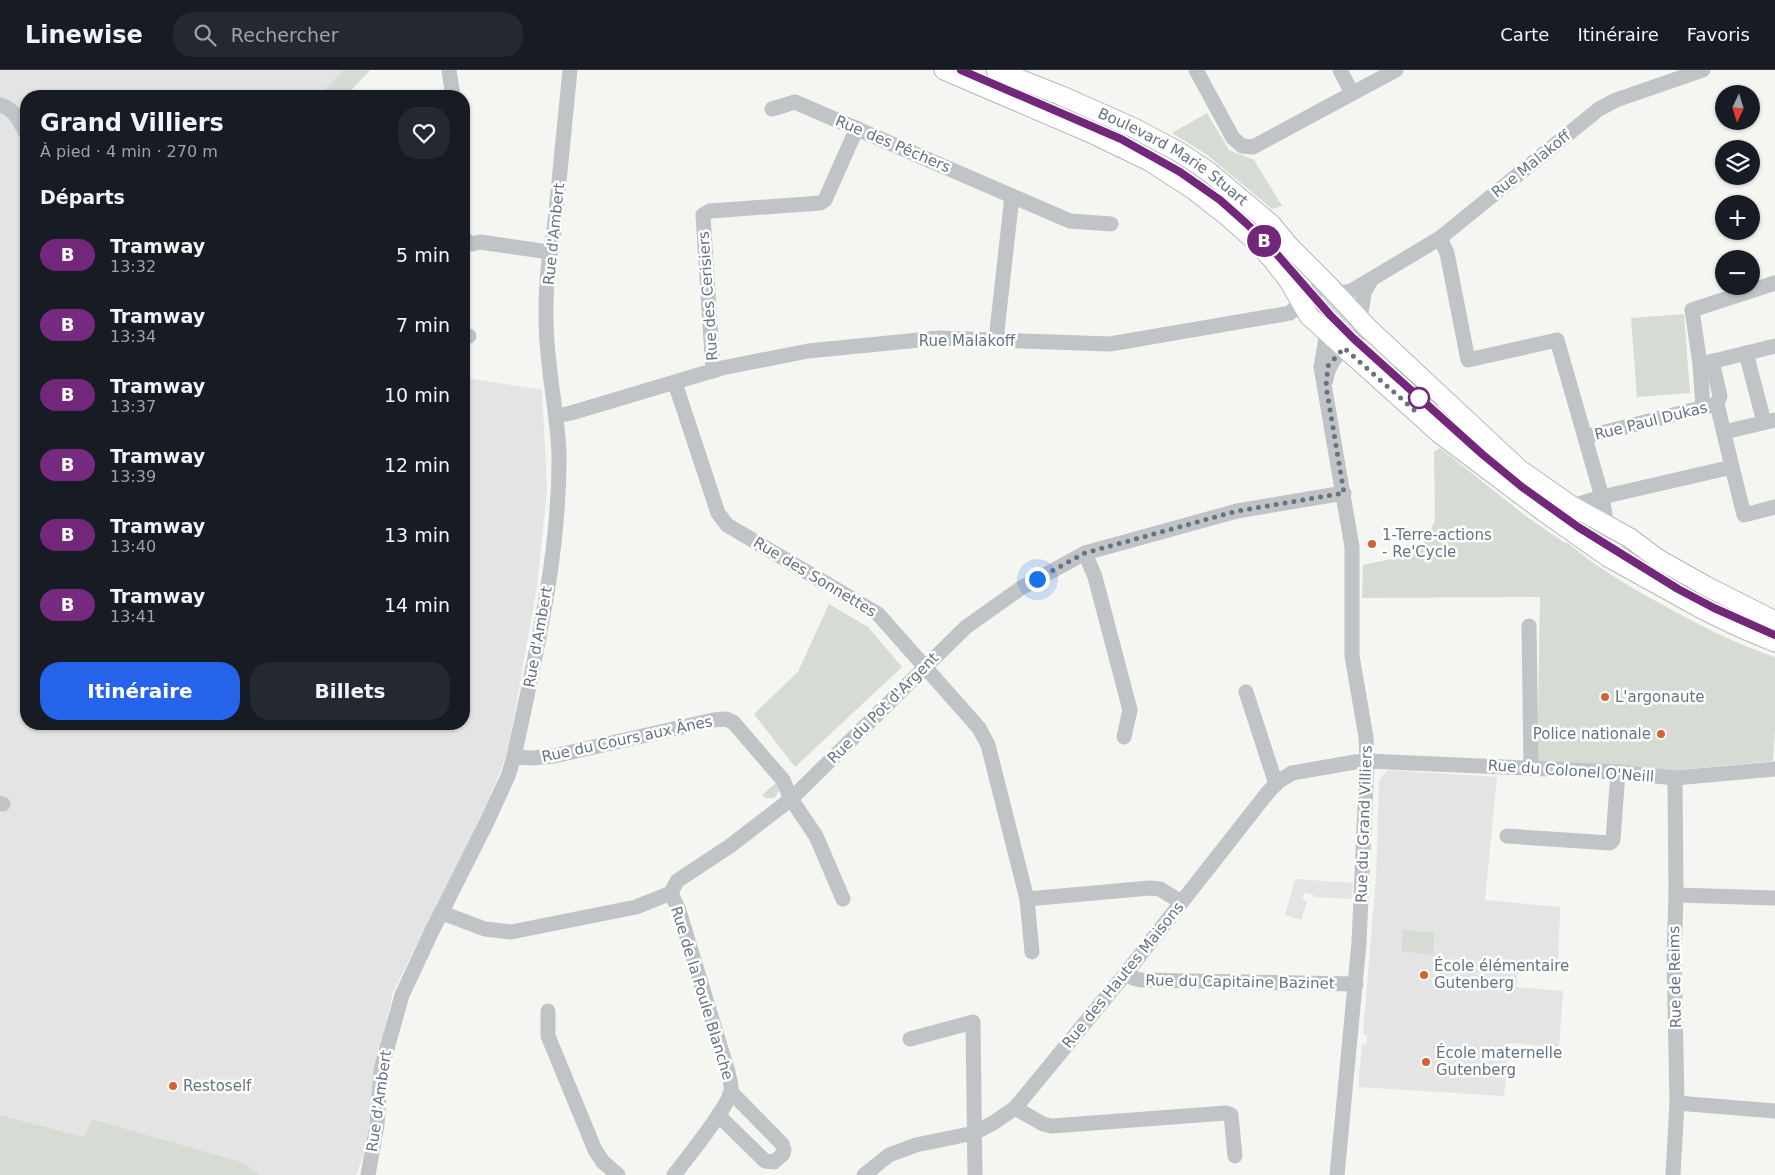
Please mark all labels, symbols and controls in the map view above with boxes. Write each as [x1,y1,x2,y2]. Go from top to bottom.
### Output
search box [173,12,523,57]
text: Linewise [25,21,143,49]
icon: search [191,21,219,49]
text: Rechercher [231,24,338,46]
text: Carte [1500,24,1549,45]
text: Itinéraire [1577,24,1659,45]
text: Favoris [1687,24,1750,45]
north arrow [1715,85,1760,130]
map controls [1715,85,1760,295]
street label: Boulevard Marie Stuart [1095,104,1252,210]
button: heart [398,107,450,159]
text: Grand Villiers [40,109,224,137]
street label: Rue des Pêchers [833,112,953,176]
street label: Rue Malakoff [1488,126,1575,201]
button: layers [1715,140,1760,185]
text: À pied · 4 min · 270 m [40,142,218,161]
street label: Rue d'Ambert [540,182,568,286]
text: Départs [40,186,125,208]
button: + [1715,195,1760,240]
line badge: B [1248,225,1280,257]
street label: Rue des Cerisiers [694,230,722,361]
text: B [1257,230,1271,251]
text: Tramway [110,235,205,257]
text: B [61,244,74,265]
text: 5 min [396,244,450,266]
button: − [1715,250,1760,295]
text: 13:32 [110,257,156,276]
text: Tramway [110,305,205,327]
text: B [61,314,74,335]
text: 7 min [396,314,450,336]
text: 13:34 [110,327,156,346]
street label: Rue Malakoff [919,332,1016,350]
text: Tramway [110,375,205,397]
text: B [61,384,74,405]
text: 10 min [384,384,450,406]
unlabelled marker [1408,387,1430,409]
text: 13:37 [110,397,156,416]
street label: Rue Paul Dukas [1593,398,1710,444]
text: Tramway [110,445,205,467]
text: B [61,454,74,475]
text: 12 min [384,454,450,476]
text: 13:39 [110,467,156,486]
text: Tramway [110,515,205,537]
text: B [61,524,74,545]
text: 13 min [384,524,450,546]
place label: 1-Terre-actions - Re'Cycle [1382,526,1492,561]
street label: Rue des Sonnettes [750,533,880,621]
text: 13:40 [110,537,156,556]
marker: 1-Terre-actions - Re'Cycle [1366,538,1378,550]
your location [1025,567,1050,592]
text: Tramway [110,585,205,607]
street label: Rue d'Ambert [520,585,556,689]
text: B [61,594,74,615]
text: 14 min [384,594,450,616]
text: 13:41 [110,607,156,626]
street label: Rue du Pot d'Argent [824,649,942,767]
button: Itinéraire [40,662,240,720]
button: Billets [250,662,450,720]
place label: L'argonaute [1615,688,1705,706]
marker: L'argonaute [1599,691,1611,703]
street label: Rue du Cours aux Ânes [540,711,714,766]
place label: Police nationale [1533,725,1651,743]
marker: Police nationale [1655,728,1667,740]
street label: Rue du Grand Villiers [1352,745,1376,903]
street label: Rue du Colonel O'Neill [1487,756,1655,786]
street label: Rue des Hautes Maisons [1058,898,1188,1052]
street label: Rue de la Poule Blanche [667,904,737,1082]
street label: Rue de Reims [1665,925,1685,1028]
place label: École élémentaire Gutenberg [1434,956,1569,992]
marker: École élémentaire Gutenberg [1418,969,1430,981]
street label: Rue du Capitaine Bazinet [1145,971,1335,993]
place label: École maternelle Gutenberg [1436,1043,1562,1079]
street label: Rue d'Ambert [363,1049,395,1153]
marker: École maternelle Gutenberg [1420,1056,1432,1068]
place label: Restoself [183,1077,252,1095]
marker: Restoself [167,1080,179,1092]

